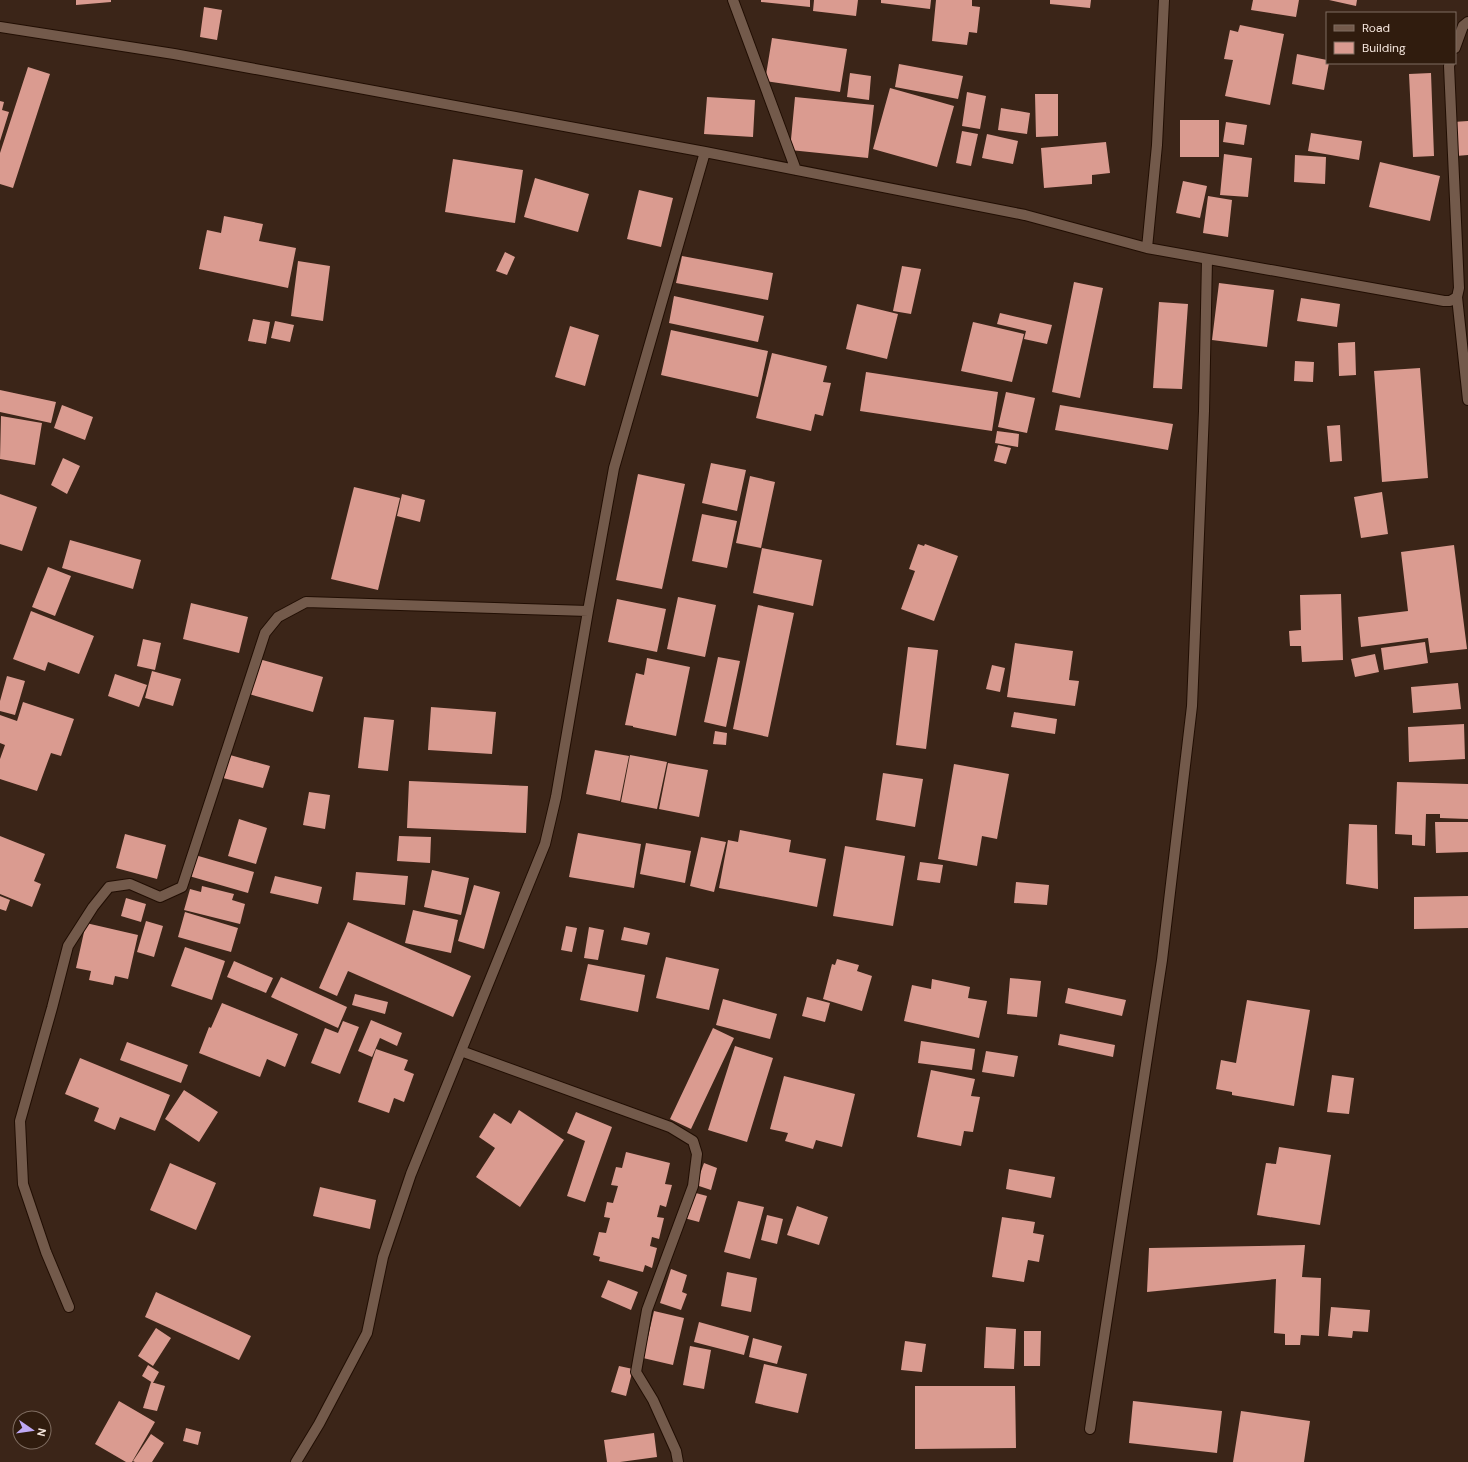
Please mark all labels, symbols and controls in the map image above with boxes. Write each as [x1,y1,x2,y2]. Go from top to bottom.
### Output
legend [1326,12,1456,64]
text: Road [1362,20,1390,36]
text: Building [1362,40,1406,56]
north arrow [12,1410,52,1450]
text: N [34,1427,49,1438]

